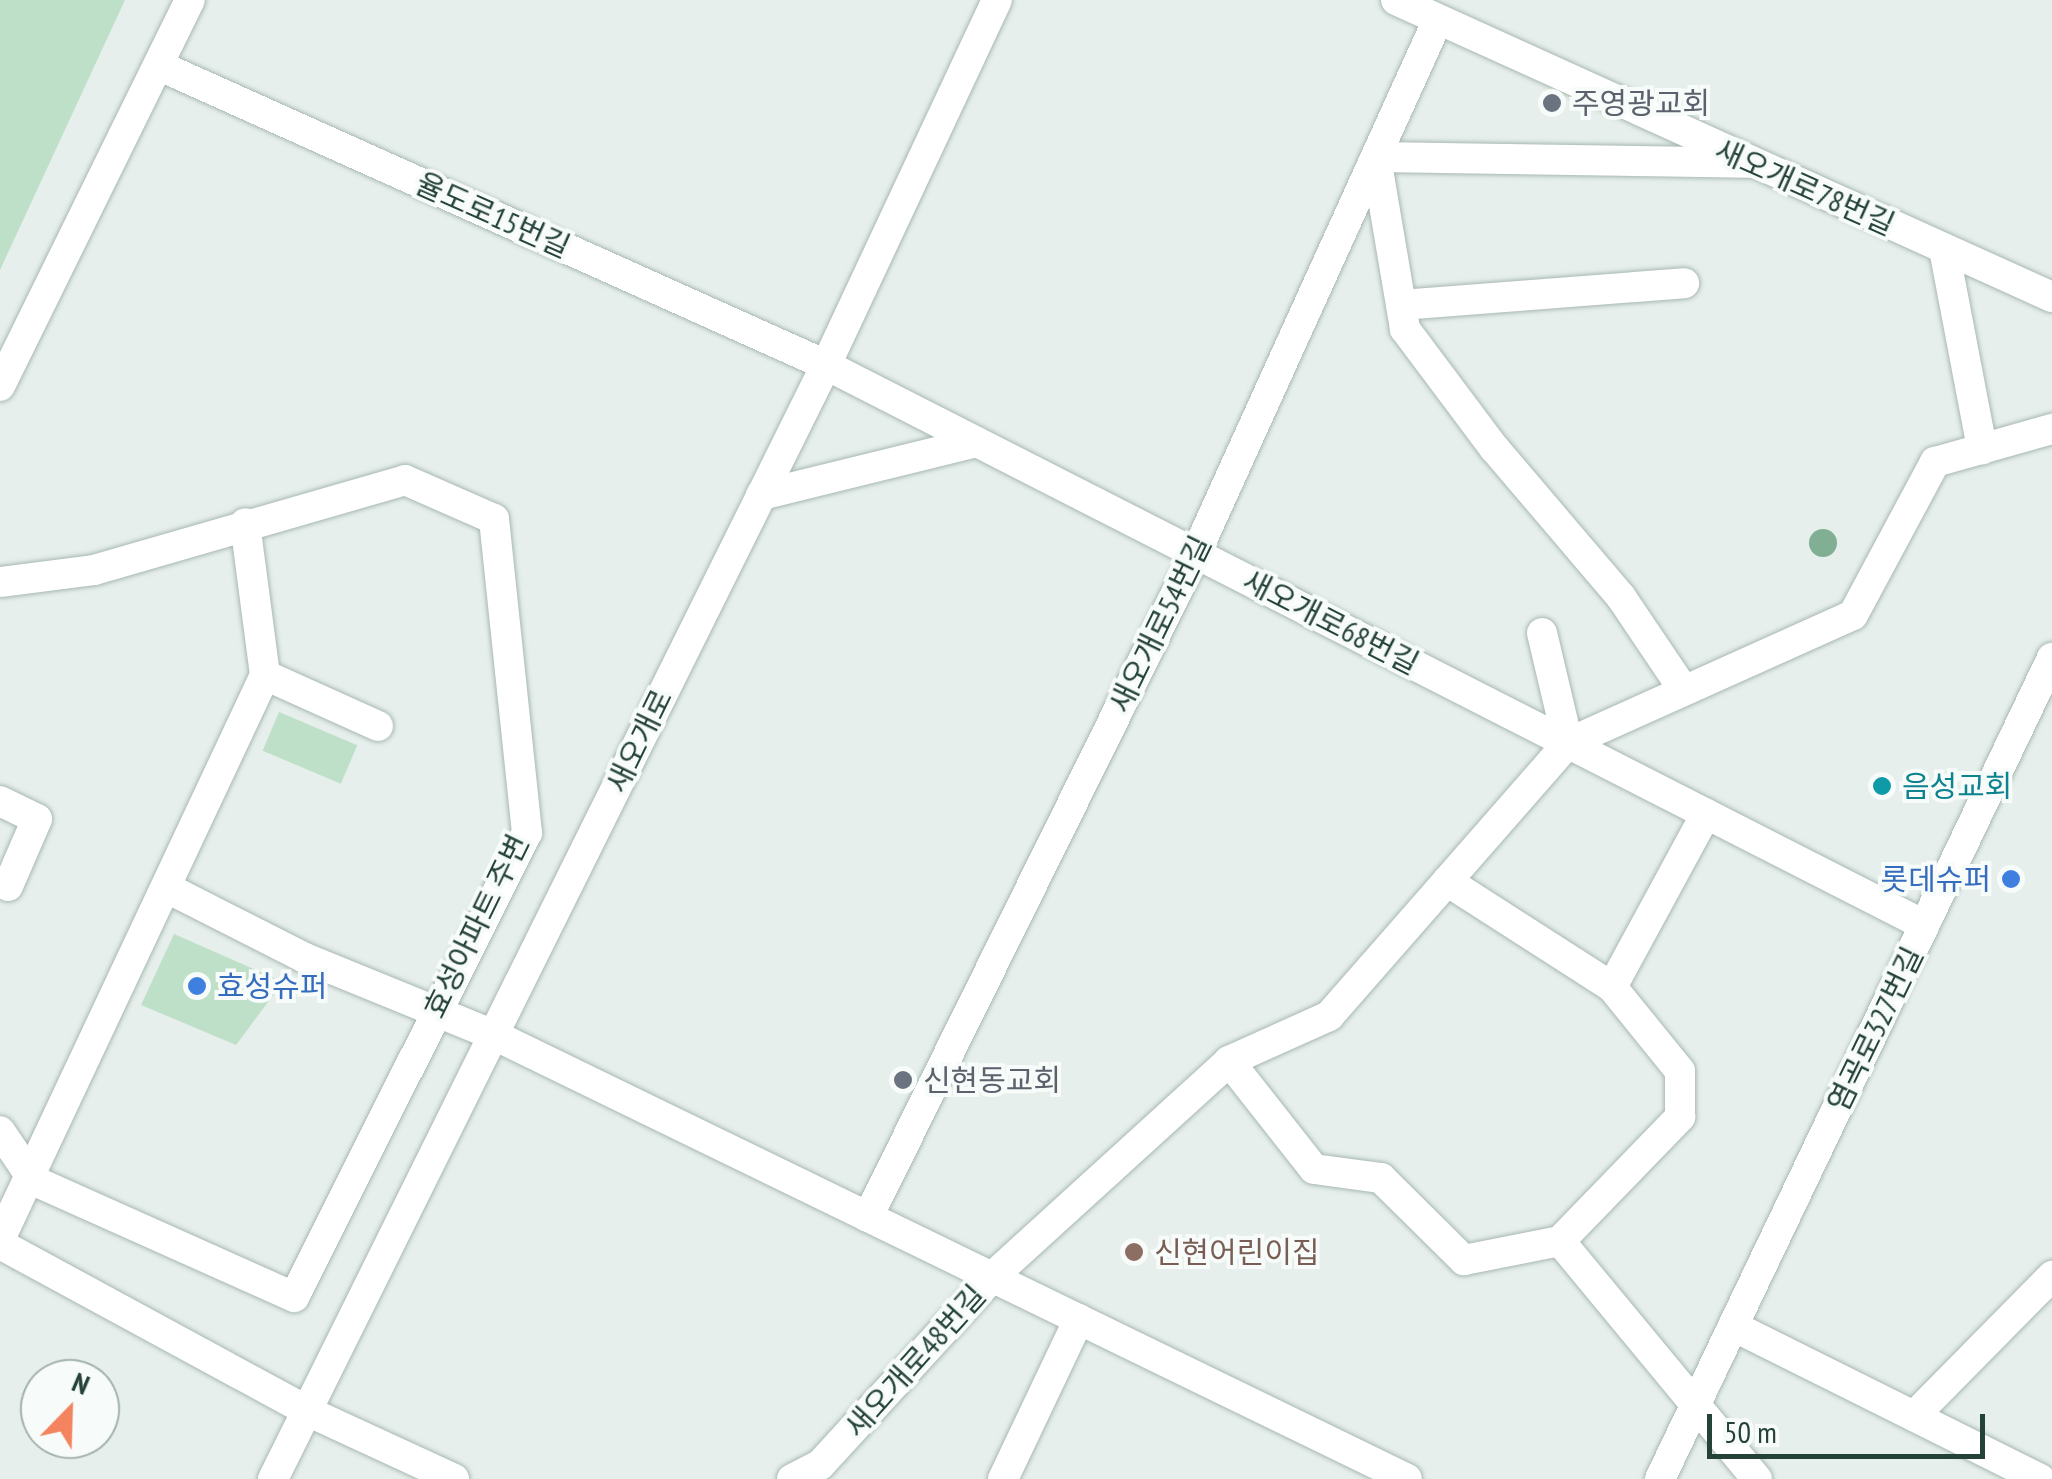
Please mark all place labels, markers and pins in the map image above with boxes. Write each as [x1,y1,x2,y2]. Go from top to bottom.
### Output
place label: 주영광교회 [1572,85,1710,121]
marker: 주영광교회 [1541,92,1563,114]
place label: 음성교회 [1902,768,2012,804]
marker: 음성교회 [1871,775,1893,797]
place label: 롯데슈퍼 [1881,861,1991,897]
marker: 롯데슈퍼 [2000,868,2022,890]
place label: 효성슈퍼 [217,968,327,1004]
marker: 효성슈퍼 [186,975,208,997]
place label: 신현동교회 [923,1062,1061,1098]
marker: 신현동교회 [892,1069,914,1091]
place label: 신현어린이집 [1154,1234,1320,1270]
marker: 신현어린이집 [1123,1241,1145,1263]

